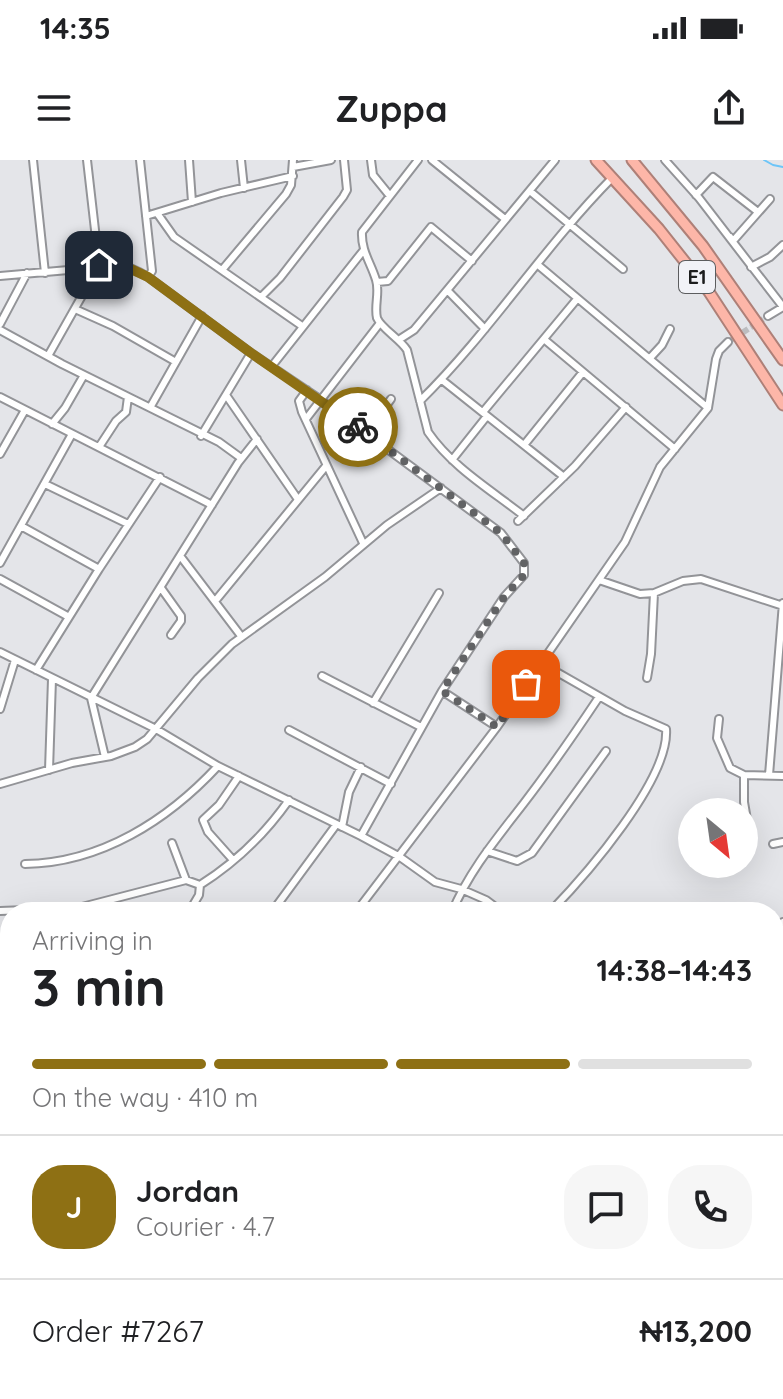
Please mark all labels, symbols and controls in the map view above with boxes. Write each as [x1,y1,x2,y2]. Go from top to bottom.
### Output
text: 14:35 [40,9,111,47]
icon: menu [32,86,76,130]
text: Zuppa [335,86,448,131]
icon: share [707,86,751,130]
pin [65,231,133,299]
icon: home [77,243,121,287]
road number: E1 [679,261,715,293]
courier [318,387,398,467]
icon: bike [336,405,380,449]
pin [492,650,560,718]
icon: bag [504,662,548,706]
north arrow [678,798,758,878]
map controls [678,798,758,878]
text: Arriving in [32,924,153,957]
text: 14:38–14:43 [596,951,752,989]
text: 3 min [32,954,166,1019]
text: On the way · 410 m [32,1081,258,1114]
button: chat [564,1165,648,1249]
button: phone [668,1165,752,1249]
text: Jordan [136,1172,239,1210]
text: J [66,1188,82,1226]
text: Courier · 4.7 [136,1210,275,1243]
text: Order #7267 [32,1312,204,1350]
text: ₦13,200 [640,1312,752,1350]

